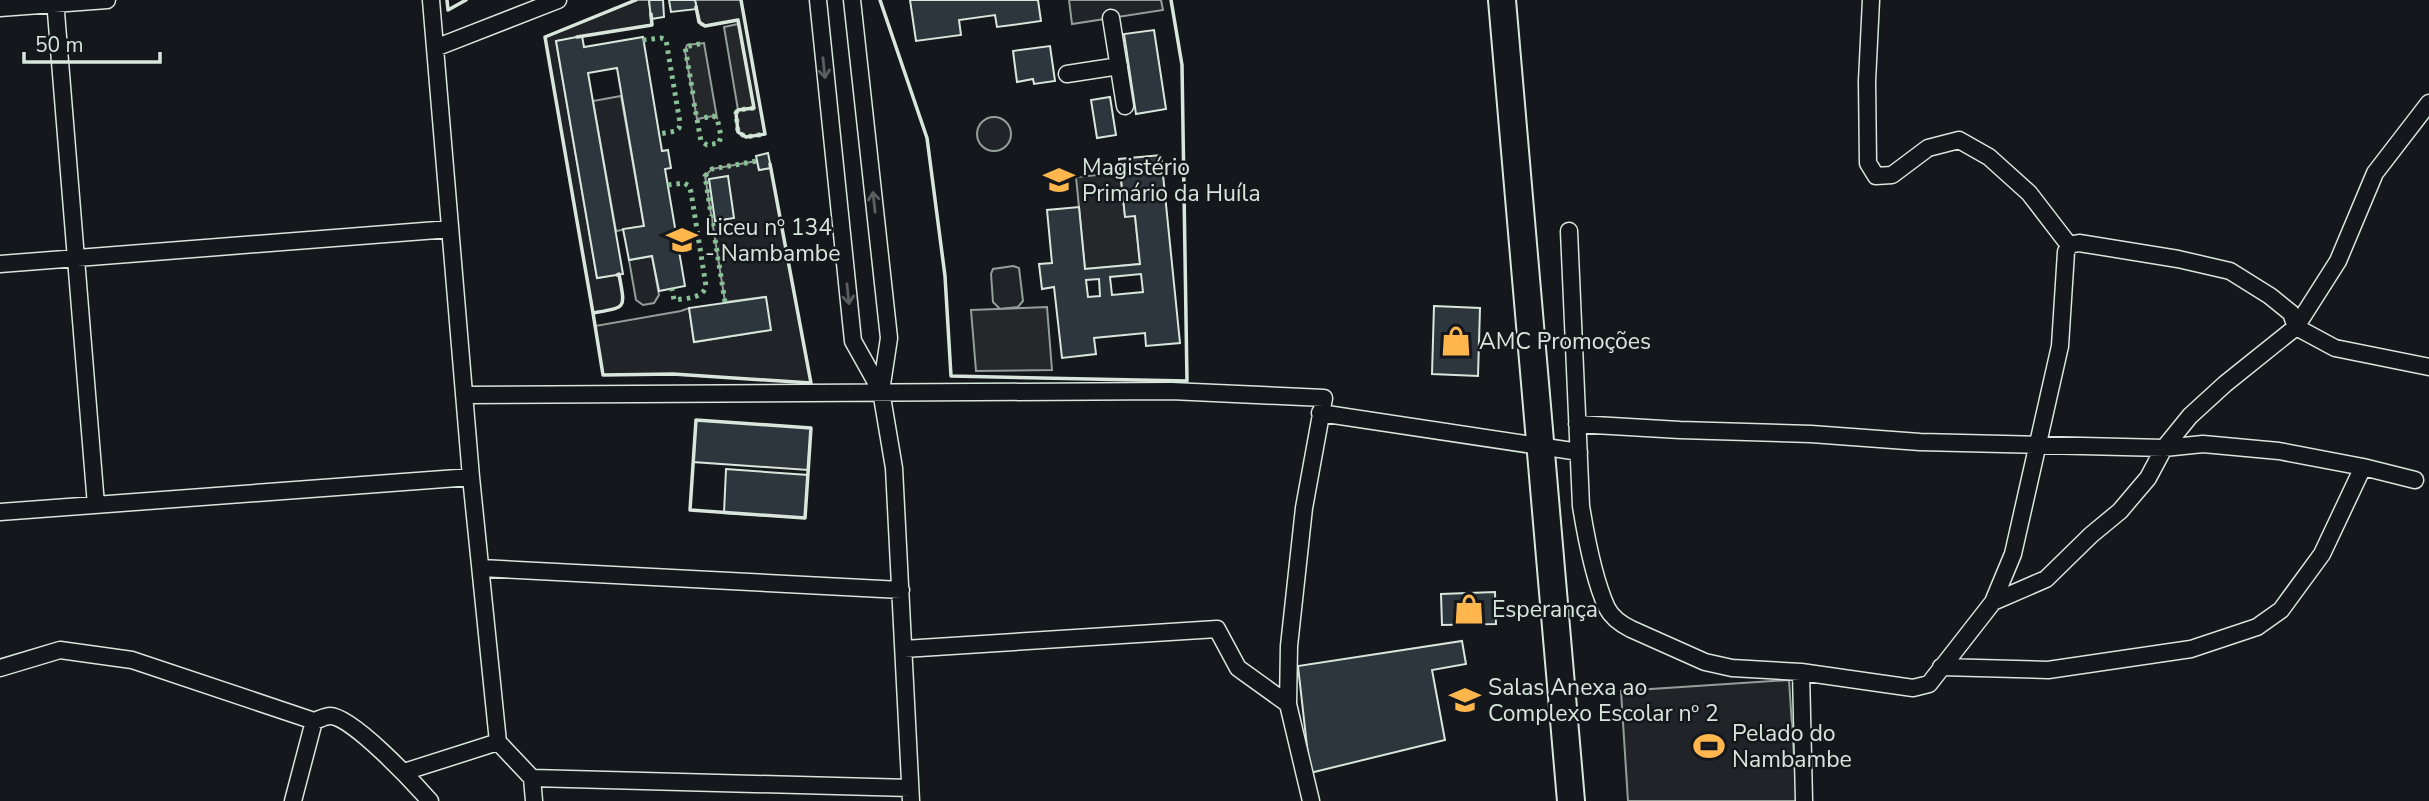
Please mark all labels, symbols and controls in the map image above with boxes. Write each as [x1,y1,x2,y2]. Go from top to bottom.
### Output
scale bar [24,21,161,65]
text: 50 m [35,31,84,59]
one-way arrow [818,56,831,79]
place label: Magistério Primário da Huíla [1082,152,1261,209]
school or university icon: Magistério Primário da Huíla [1042,163,1076,197]
one-way arrow [868,191,881,214]
place label: Liceu nº 134 - Nambambe [705,212,841,269]
school or university icon: Liceu nº 134 - Nambambe [665,223,699,257]
one-way arrow [842,282,855,305]
shop icon: AMC Promoções [1439,324,1473,358]
place label: AMC Promoções [1479,326,1651,357]
shop icon: Esperança [1452,592,1486,626]
place label: Esperança [1492,594,1598,625]
place label: Salas Anexa ao Complexo Escolar nº 2 [1488,672,1719,729]
school or university icon: Salas Anexa ao Complexo Escolar nº 2 [1448,683,1482,717]
place label: Pelado do Nambambe [1732,718,1852,775]
sports icon: Pelado do Nambambe [1692,729,1726,763]

